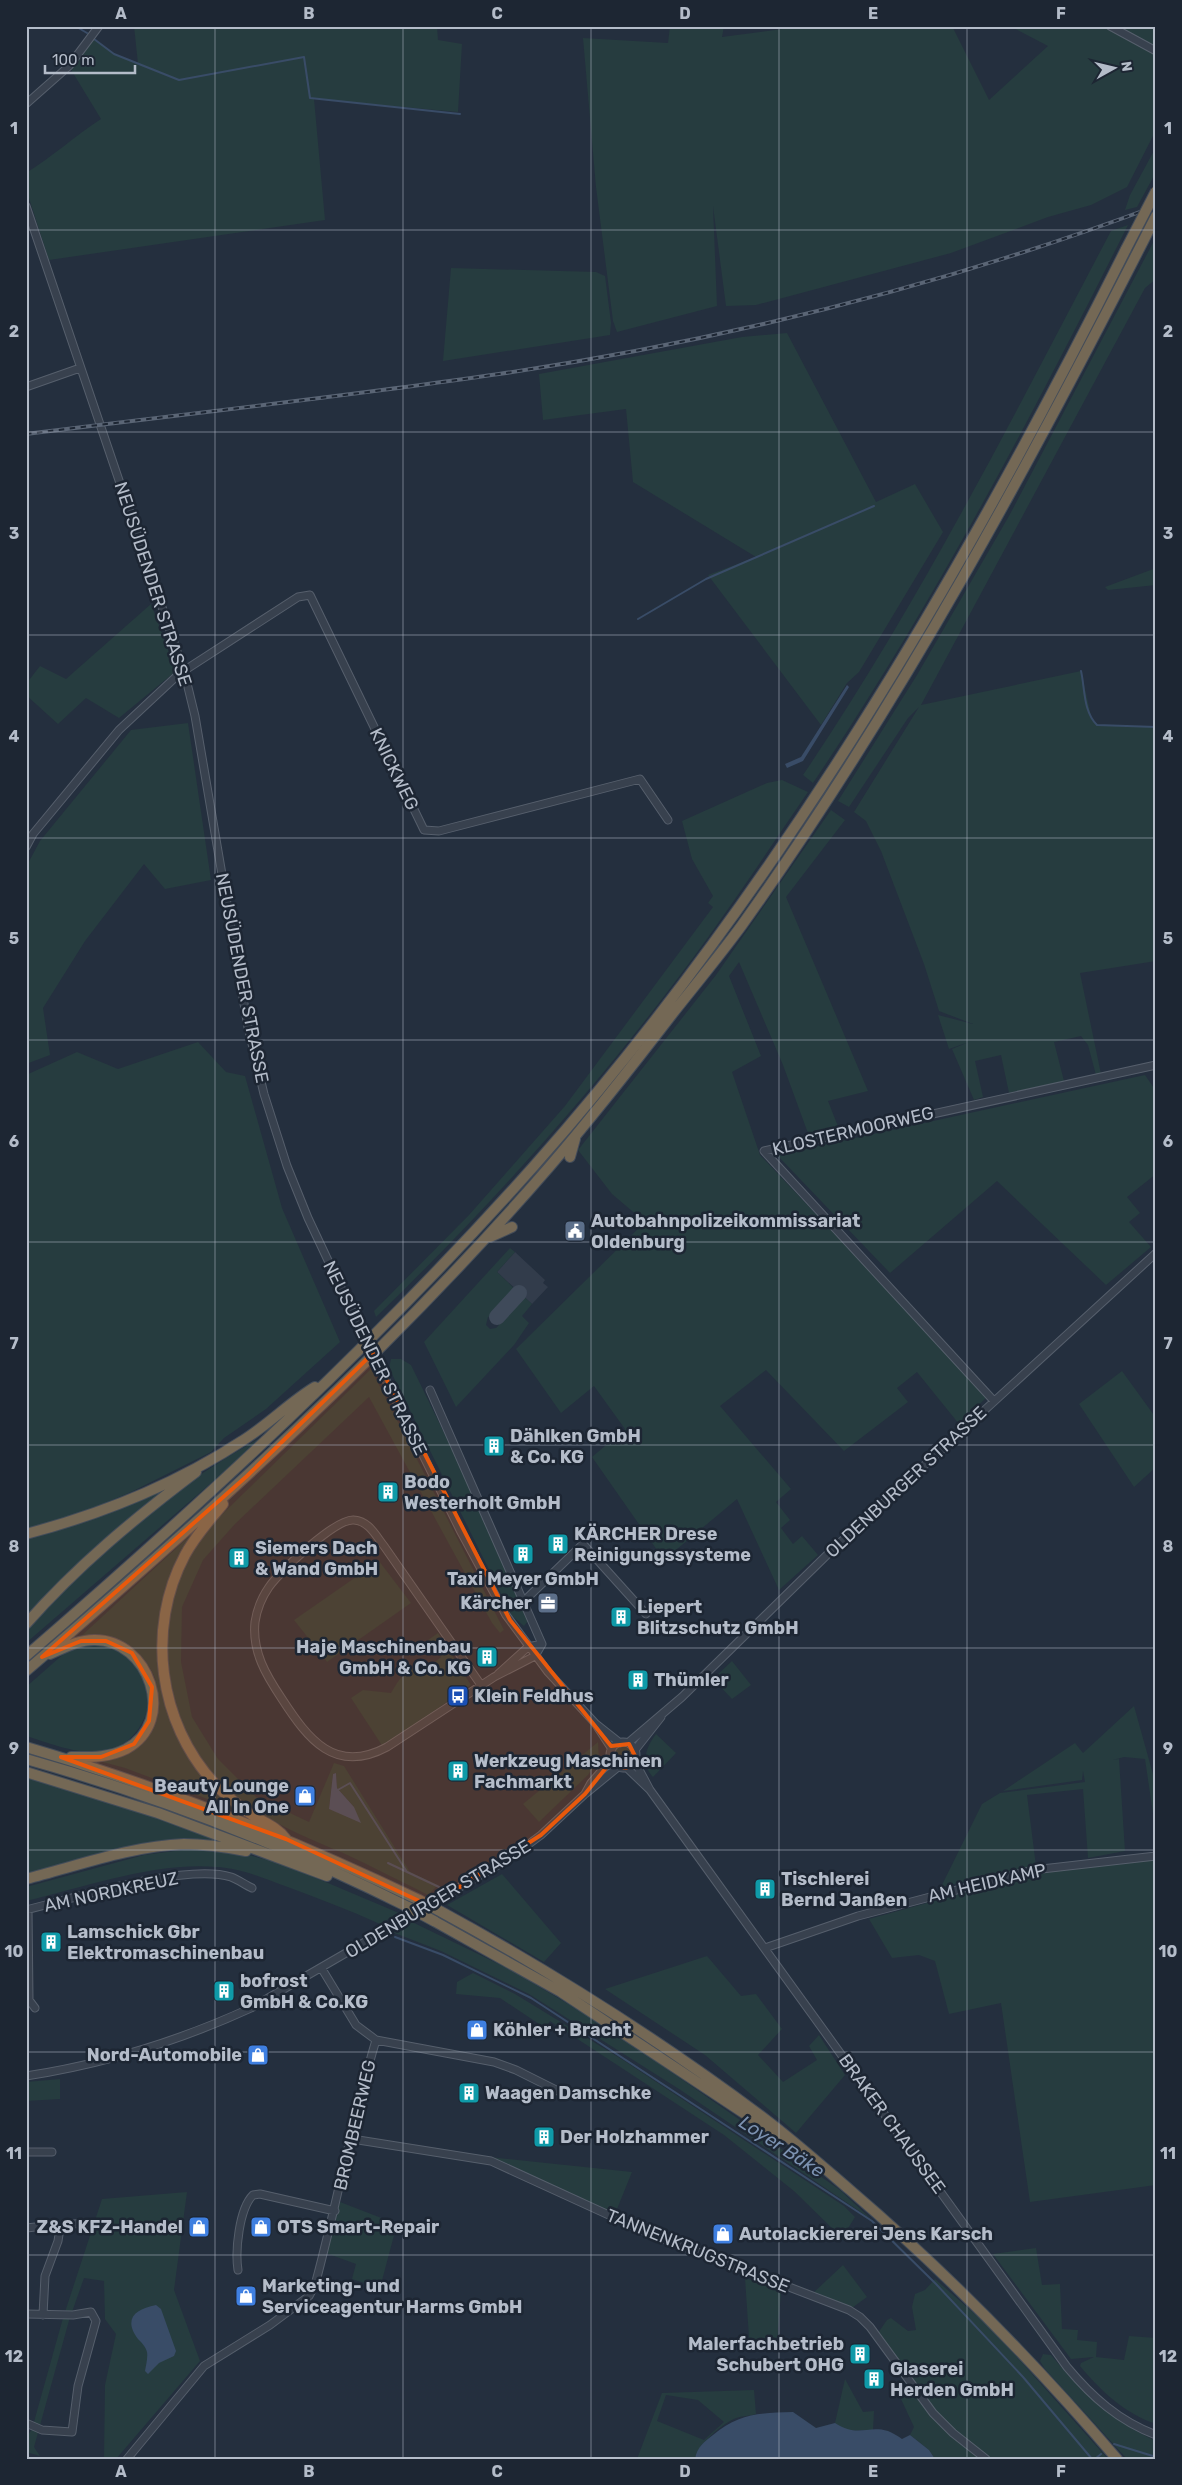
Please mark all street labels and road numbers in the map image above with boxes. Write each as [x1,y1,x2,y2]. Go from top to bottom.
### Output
street label: NEUSÜDENDER STRASSE [110,479,196,689]
street label: KNICKWEG [365,724,423,814]
street label: NEUSÜDENDER STRASSE [211,871,273,1085]
street label: KLOSTERMOORWEG [770,1102,936,1160]
street label: NEUSÜDENDER STRASSE [318,1257,432,1459]
street label: OLDENBURGER STRASSE [821,1402,991,1562]
street label: OLDENBURGER STRASSE [341,1835,535,1963]
street label: AM HEIDKAMP [926,1859,1048,1907]
street label: AM NORDKREUZ [42,1867,180,1917]
street label: BRAKER CHAUSSEE [834,2050,950,2198]
street label: BROMBEERWEG [329,2058,381,2192]
street label: TANNENKRUGSTRASSE [603,2204,793,2298]

